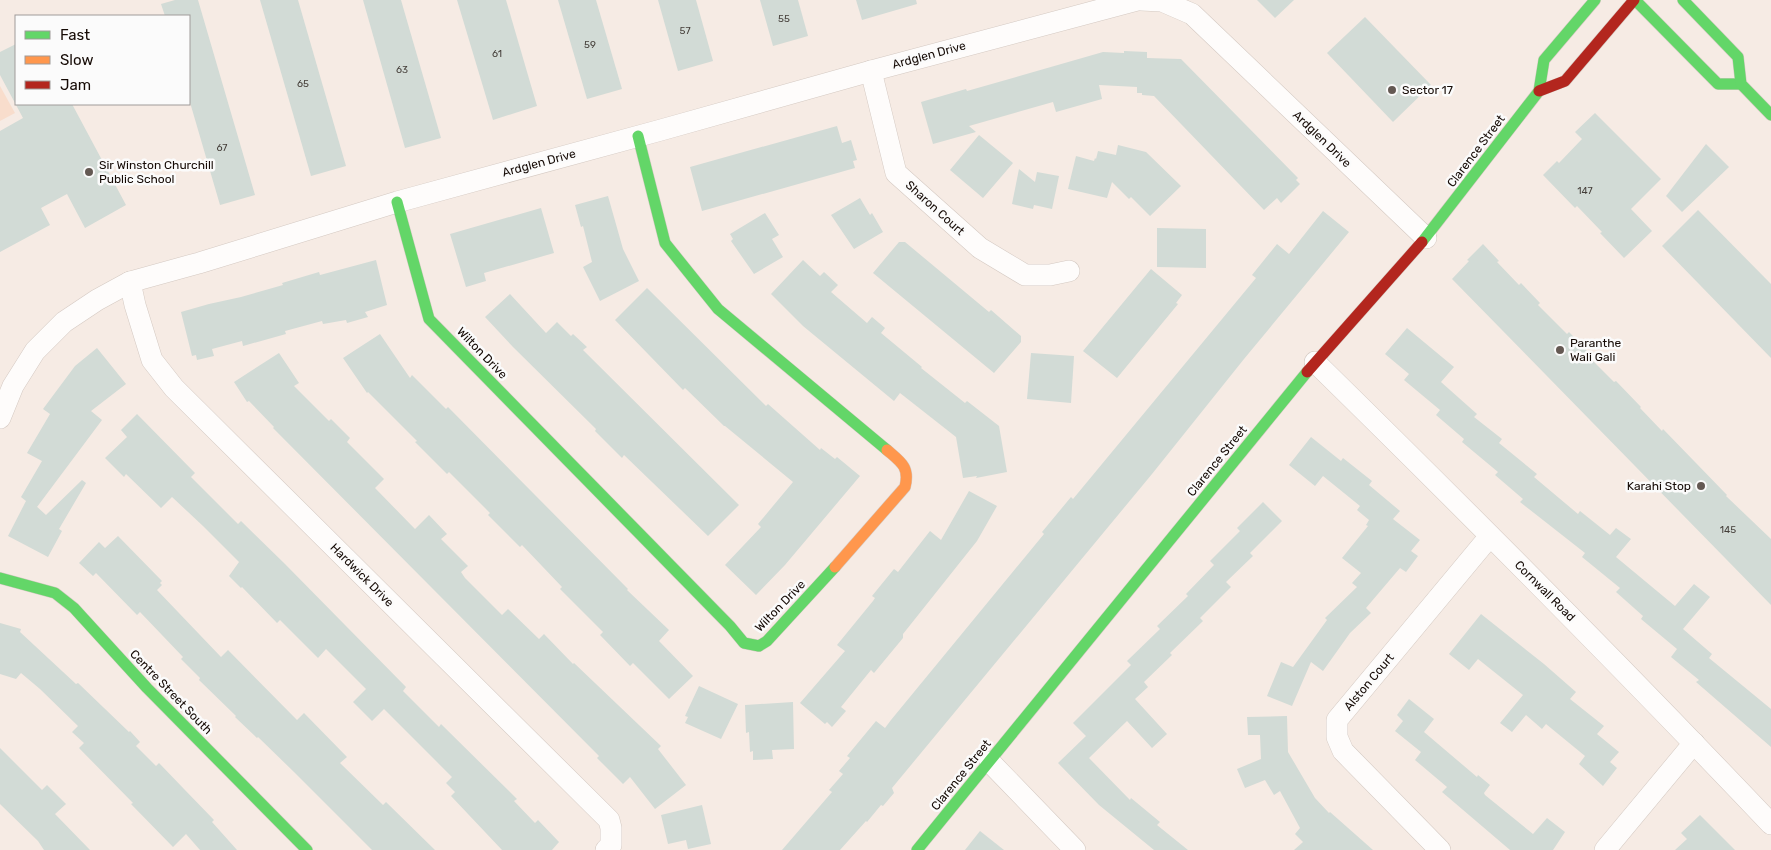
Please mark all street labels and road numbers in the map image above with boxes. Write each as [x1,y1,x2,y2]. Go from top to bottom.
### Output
street label: Ardglen Drive [891,38,968,72]
street label: Ardglen Drive [1290,108,1354,170]
street label: Clarence Street [1444,112,1508,190]
street label: Ardglen Drive [501,146,578,180]
street label: Sharon Court [903,178,968,238]
street label: Wilton Drive [454,324,510,382]
street label: Clarence Street [1184,423,1250,499]
street label: Hardwick Drive [327,540,397,610]
street label: Cornwall Road [1512,558,1578,624]
street label: Wilton Drive [752,577,808,635]
street label: Centre Street South [127,647,215,737]
street label: Alston Court [1341,650,1397,713]
street label: Clarence Street [928,737,994,813]

